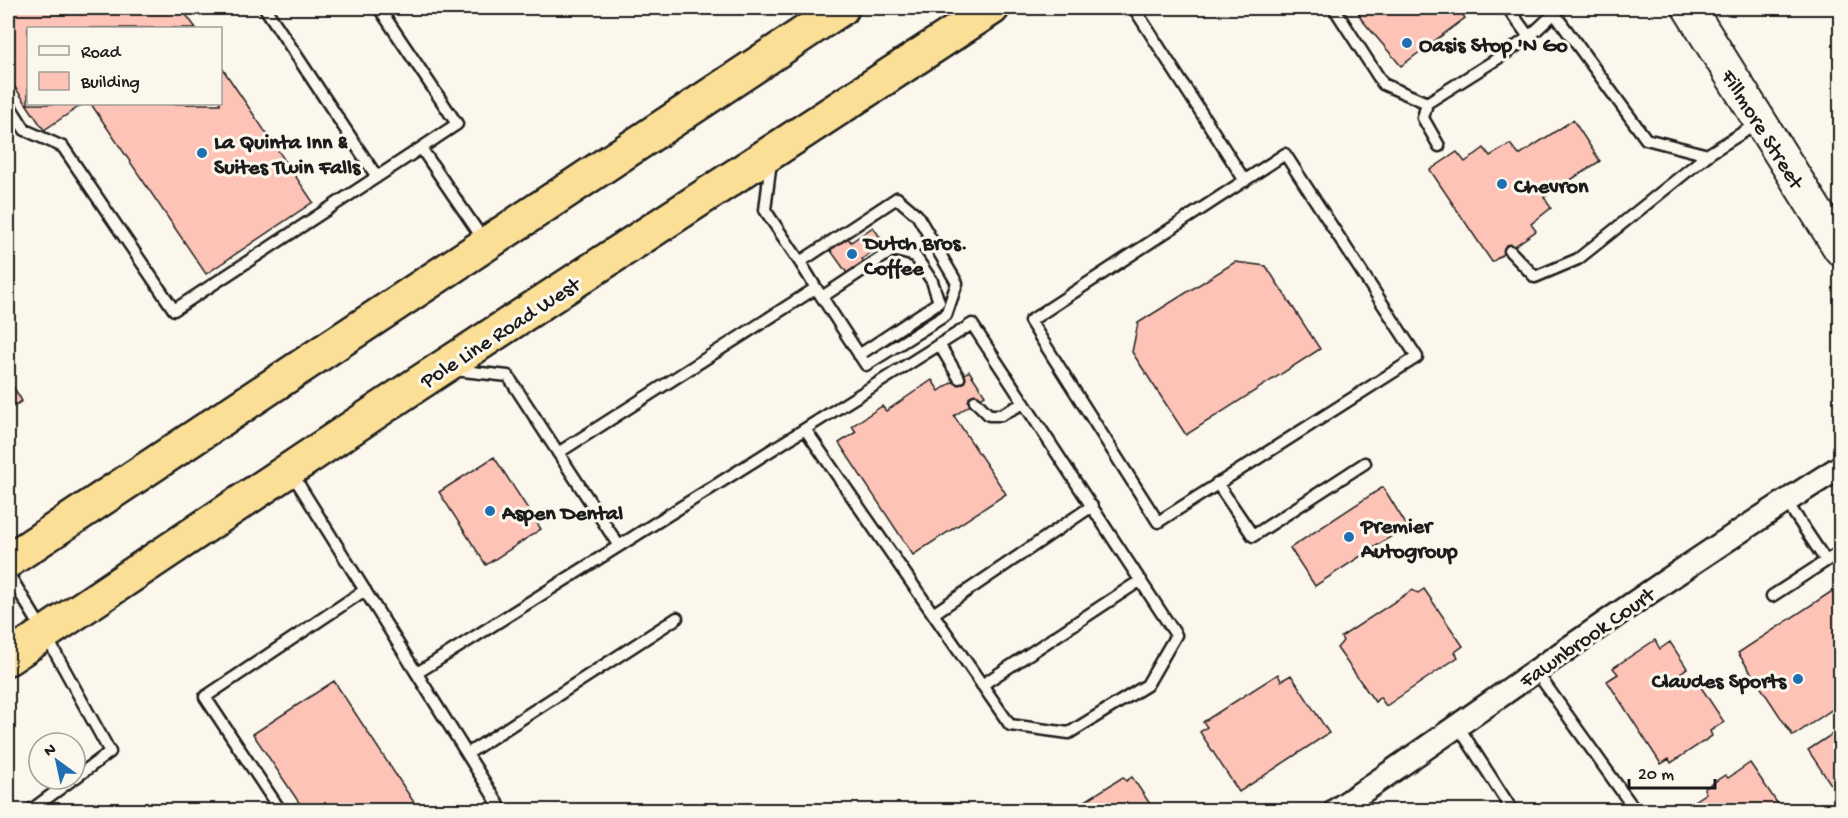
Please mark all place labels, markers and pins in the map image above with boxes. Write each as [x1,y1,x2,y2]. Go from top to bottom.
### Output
place label: Oasis Stop 'N Go [1419,34,1568,60]
marker: Oasis Stop 'N Go [1400,36,1414,50]
place label: La Quinta Inn & Suites Twin Falls [214,131,362,182]
marker: La Quinta Inn & Suites Twin Falls [195,146,209,160]
place label: Chevron [1513,175,1589,201]
marker: Chevron [1495,177,1509,191]
place label: Dutch Bros. Coffee [862,232,968,283]
marker: Dutch Bros. Coffee [845,247,859,261]
place label: Aspen Dental [501,502,623,528]
marker: Aspen Dental [483,504,497,518]
place label: Premier Autogroup [1360,515,1458,566]
marker: Premier Autogroup [1342,530,1356,544]
place label: Claudes Sports [1651,670,1788,696]
marker: Claudes Sports [1791,672,1805,686]

